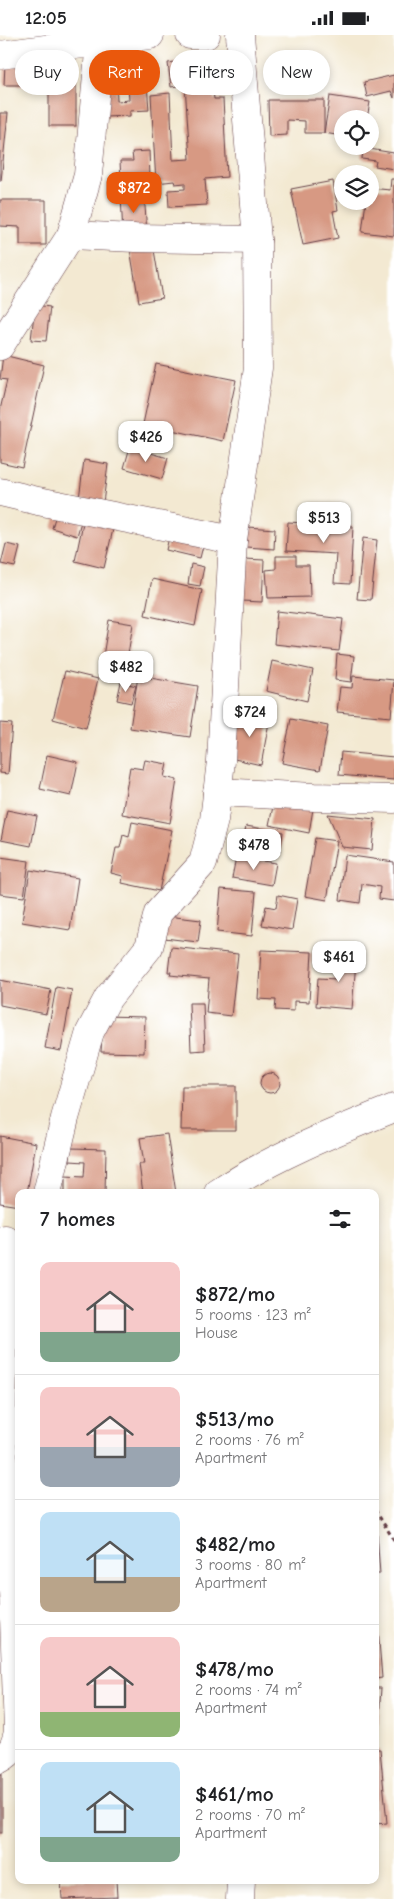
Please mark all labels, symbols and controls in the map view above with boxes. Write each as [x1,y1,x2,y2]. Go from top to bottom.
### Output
text: 12:05 [25,7,67,29]
chip: Buy [15,50,79,95]
chip: Rent [89,50,160,95]
chip: Filters [170,50,253,95]
chip: New [263,50,330,95]
map controls [334,110,379,210]
button: locate [334,110,379,155]
button: layers [334,165,379,210]
pin: $872 [104,171,164,214]
text: $872 [118,179,151,197]
pin: $426 [116,421,176,463]
text: $426 [129,428,163,446]
pin: $513 [294,501,354,544]
text: $513 [308,509,340,527]
pin: $482 [96,651,156,693]
text: $482 [109,658,143,676]
pin: $724 [220,695,280,738]
text: $724 [234,703,266,721]
pin: $478 [224,829,284,871]
text: $478 [238,836,270,854]
pin: $461 [309,941,369,983]
text: $461 [323,948,355,966]
icon: filters [326,1205,354,1233]
text: 7 homes [40,1207,115,1231]
icon: home [80,1282,140,1342]
text: $872/mo [195,1282,275,1306]
text: 5 rooms · 123 m² [195,1306,311,1324]
text: House [195,1324,238,1342]
icon: home [80,1407,140,1467]
text: $513/mo [195,1407,274,1431]
text: 2 rooms · 76 m² [195,1431,304,1449]
text: Apartment [195,1449,267,1467]
icon: home [80,1532,140,1592]
text: $482/mo [195,1532,275,1556]
text: 3 rooms · 80 m² [195,1556,305,1574]
text: Apartment [195,1574,267,1592]
icon: home [80,1657,140,1717]
text: $478/mo [195,1657,274,1681]
text: 2 rooms · 74 m² [195,1681,302,1699]
text: Apartment [195,1699,267,1717]
icon: home [80,1782,140,1842]
text: $461/mo [195,1782,274,1806]
text: 2 rooms · 70 m² [195,1806,305,1824]
text: Apartment [195,1824,267,1842]

